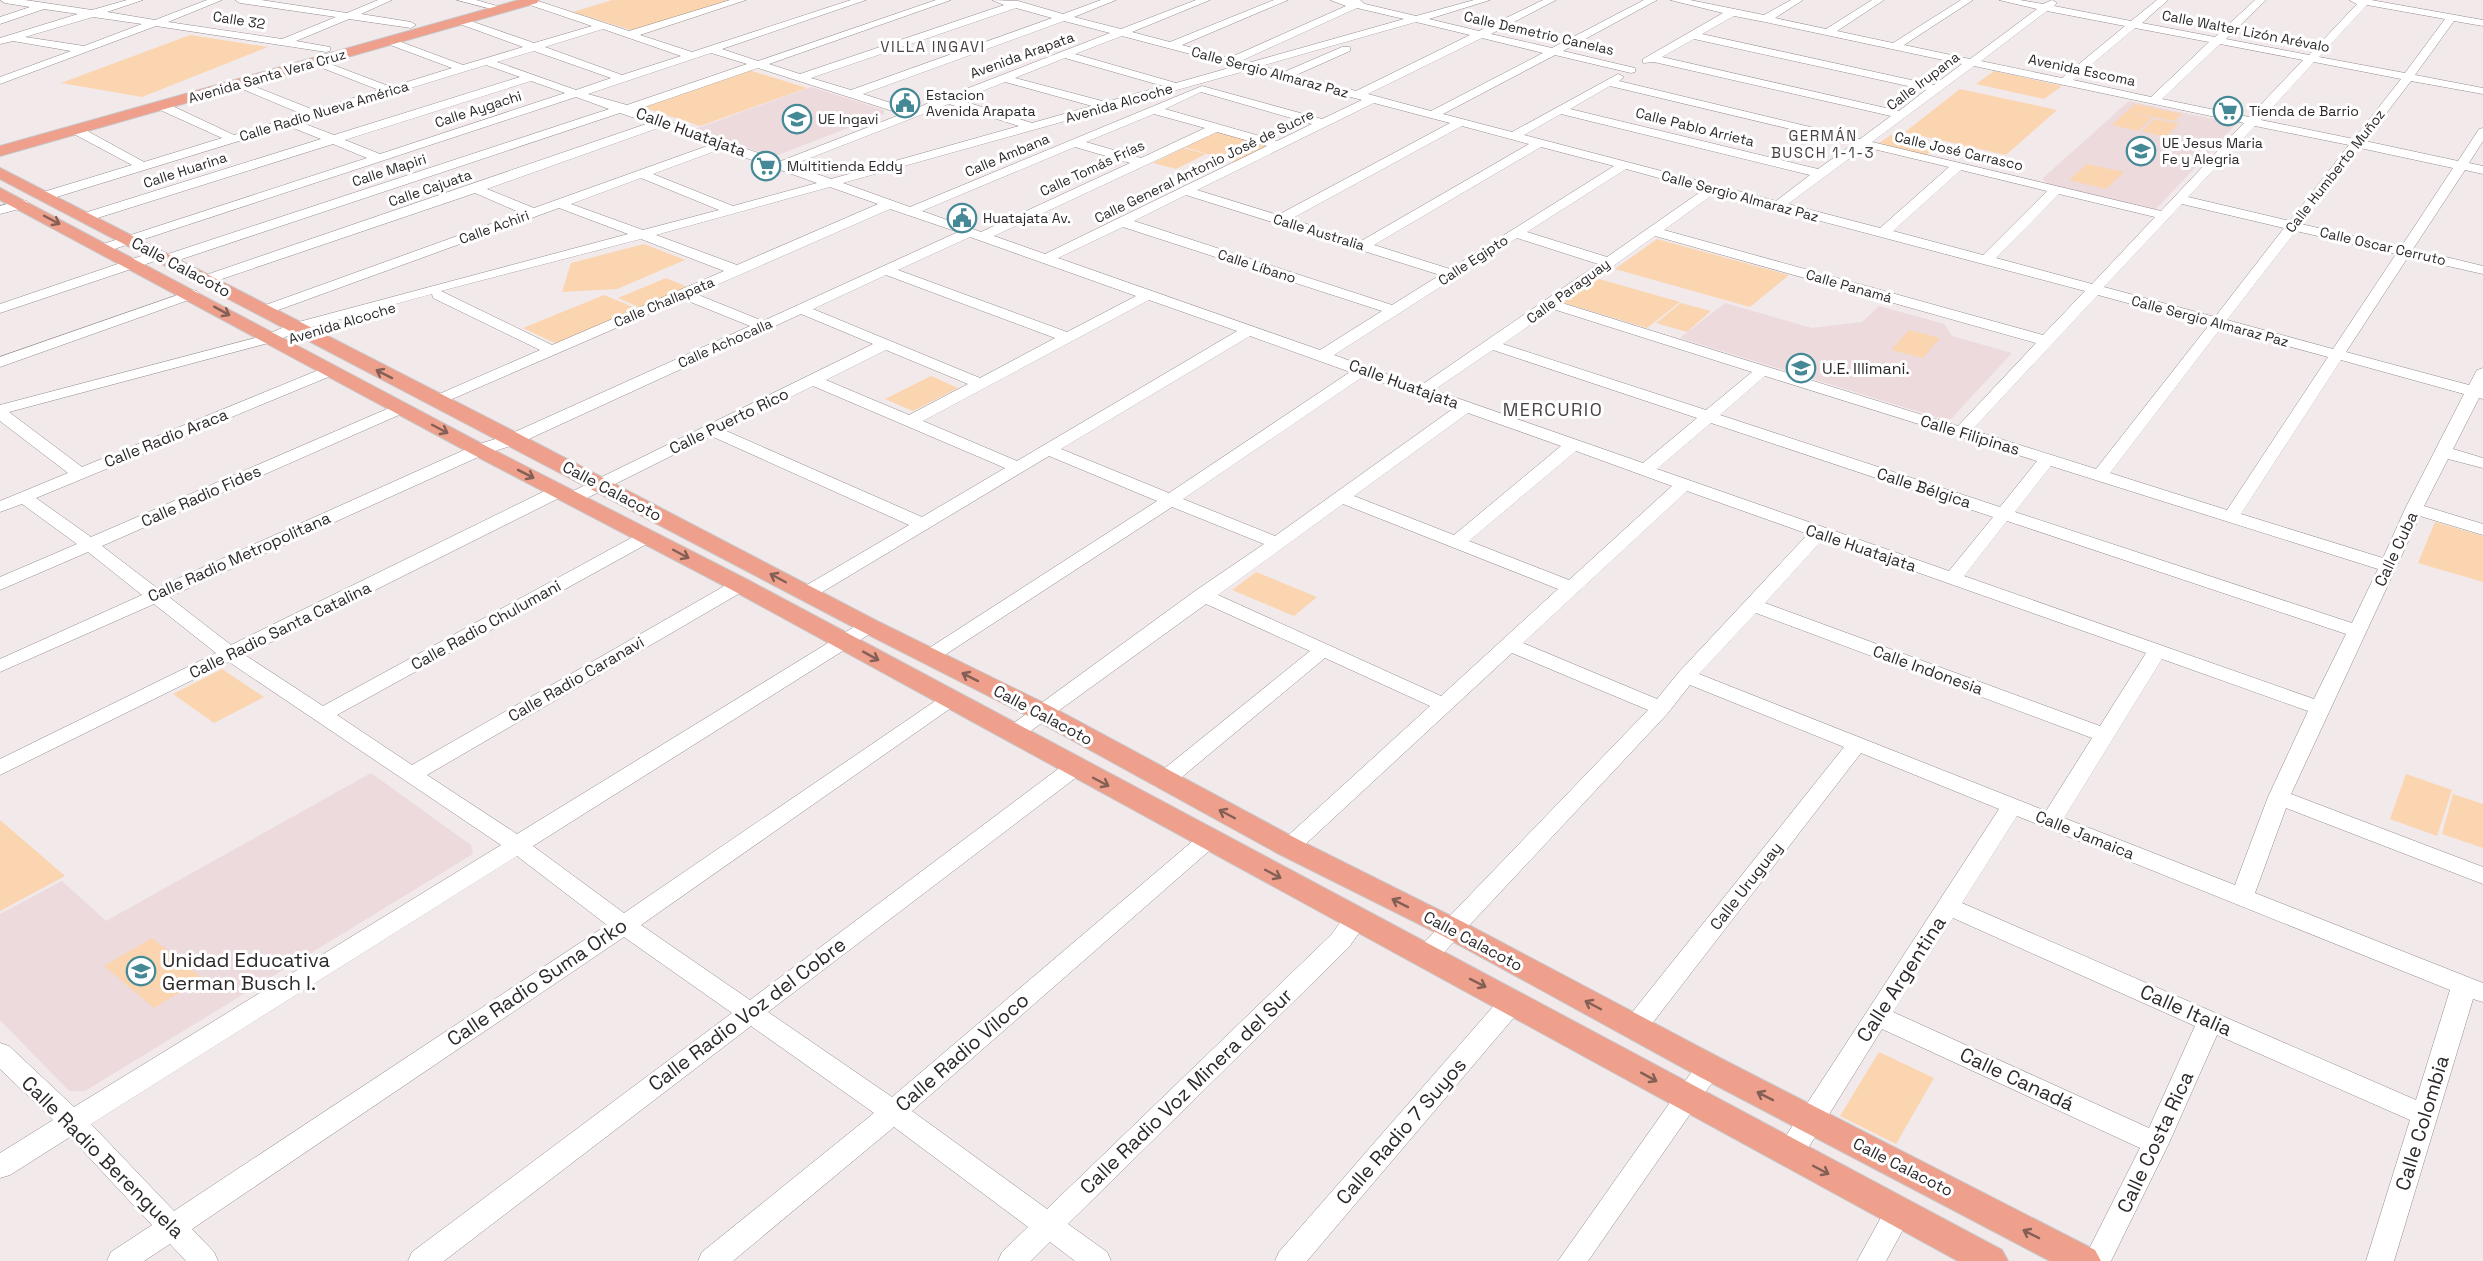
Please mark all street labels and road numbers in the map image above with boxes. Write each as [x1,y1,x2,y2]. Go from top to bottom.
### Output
street label: Calle Walter Lizón Arévalo [2161,6,2331,56]
street label: Calle 32 [212,7,266,33]
street label: Calle Demetrio Canelas [1462,7,1616,59]
street label: Avenida Arapata [967,28,1077,82]
street label: Calle Sergio Almaraz Paz [1189,42,1351,102]
street label: Avenida Santa Vera Cruz [186,45,348,107]
street label: Calle Irupana [1883,48,1963,114]
street label: Avenida Escoma [2027,50,2137,90]
street label: Calle Radio Nueva América [237,77,411,145]
street label: Avenida Alcoche [1063,79,1175,127]
street label: Calle Aygachi [432,87,524,131]
street label: Calle Huatajata [633,102,749,162]
street label: Calle Pablo Arrieta [1634,104,1756,150]
street label: Calle General Antonio José de Sucre [1091,105,1317,227]
street label: Calle Humberto Muñoz [2281,106,2389,236]
street label: Calle José Carrasco [1893,127,2025,175]
street label: Calle Ambana [962,129,1052,181]
street label: Calle Tomás Frías [1037,136,1147,200]
street label: Calle Huarina [141,148,229,192]
street label: Calle Mapiri [350,150,428,190]
street label: Calle Cajuata [386,165,474,211]
street label: Calle Sergio Almaraz Paz [1659,166,1821,226]
street label: Calle Achiri [456,206,532,248]
street label: Calle Australia [1271,210,1367,254]
street label: Calle Oscar Cerruto [2318,223,2448,269]
street label: Calle Egipto [1435,231,1511,289]
street label: Calle Calacoto [128,232,234,302]
street label: Calle Líbano [1216,245,1298,287]
street label: Calle Paraguay [1523,255,1613,327]
street label: Calle Panamá [1804,265,1894,307]
street label: Calle Challapata [611,273,717,331]
street label: Calle Sergio Almaraz Paz [2129,291,2291,351]
street label: Avenida Alcoche [286,298,398,348]
street label: Calle Achocalla [675,314,775,372]
street label: Calle Huatajata [1346,354,1462,414]
street label: Calle Puerto Rico [666,383,792,459]
street label: Calle Radio Araca [101,404,231,472]
street label: Calle Filipinas [1918,410,2022,460]
street label: Calle Calacoto [559,456,665,526]
street label: Calle Radio Fides [138,460,264,532]
street label: Calle Bélgica [1874,463,1974,513]
street label: Calle Radio Metropolitana [144,507,334,607]
street label: Calle Cuba [2369,508,2423,590]
street label: Calle Huatajata [1803,519,1919,577]
street label: Calle Radio Chulumani [407,575,565,675]
street label: Calle Radio Santa Catalina [186,577,374,683]
street label: Calle Radio Caranavi [504,631,648,727]
street label: Calle Indonesia [1870,640,1986,700]
street label: Calle Calacoto [990,680,1096,750]
street label: Calle Jamaica [2032,806,2138,864]
street label: Calle Uruguay [1705,838,1787,934]
street label: Calle Calacoto [1420,906,1526,976]
street label: Calle Argentina [1851,911,1951,1047]
street label: Calle Radio Suma Orko [442,912,632,1052]
street label: Calle Radio Voz del Cobre [643,931,851,1097]
street label: Calle Italia [2136,978,2236,1042]
street label: Calle Radio Voz Minera del Sur [1074,982,1298,1200]
street label: Calle Radio Viloco [890,987,1034,1117]
street label: Calle Canadá [1956,1041,2078,1117]
street label: Calle Radio 7 Suyos [1330,1052,1472,1210]
street label: Calle Colombia [2389,1052,2455,1194]
street label: Calle Costa Rica [2111,1067,2199,1217]
street label: Calle Radio Berenguela [16,1070,190,1244]
street label: Calle Calacoto [1850,1133,1956,1201]

